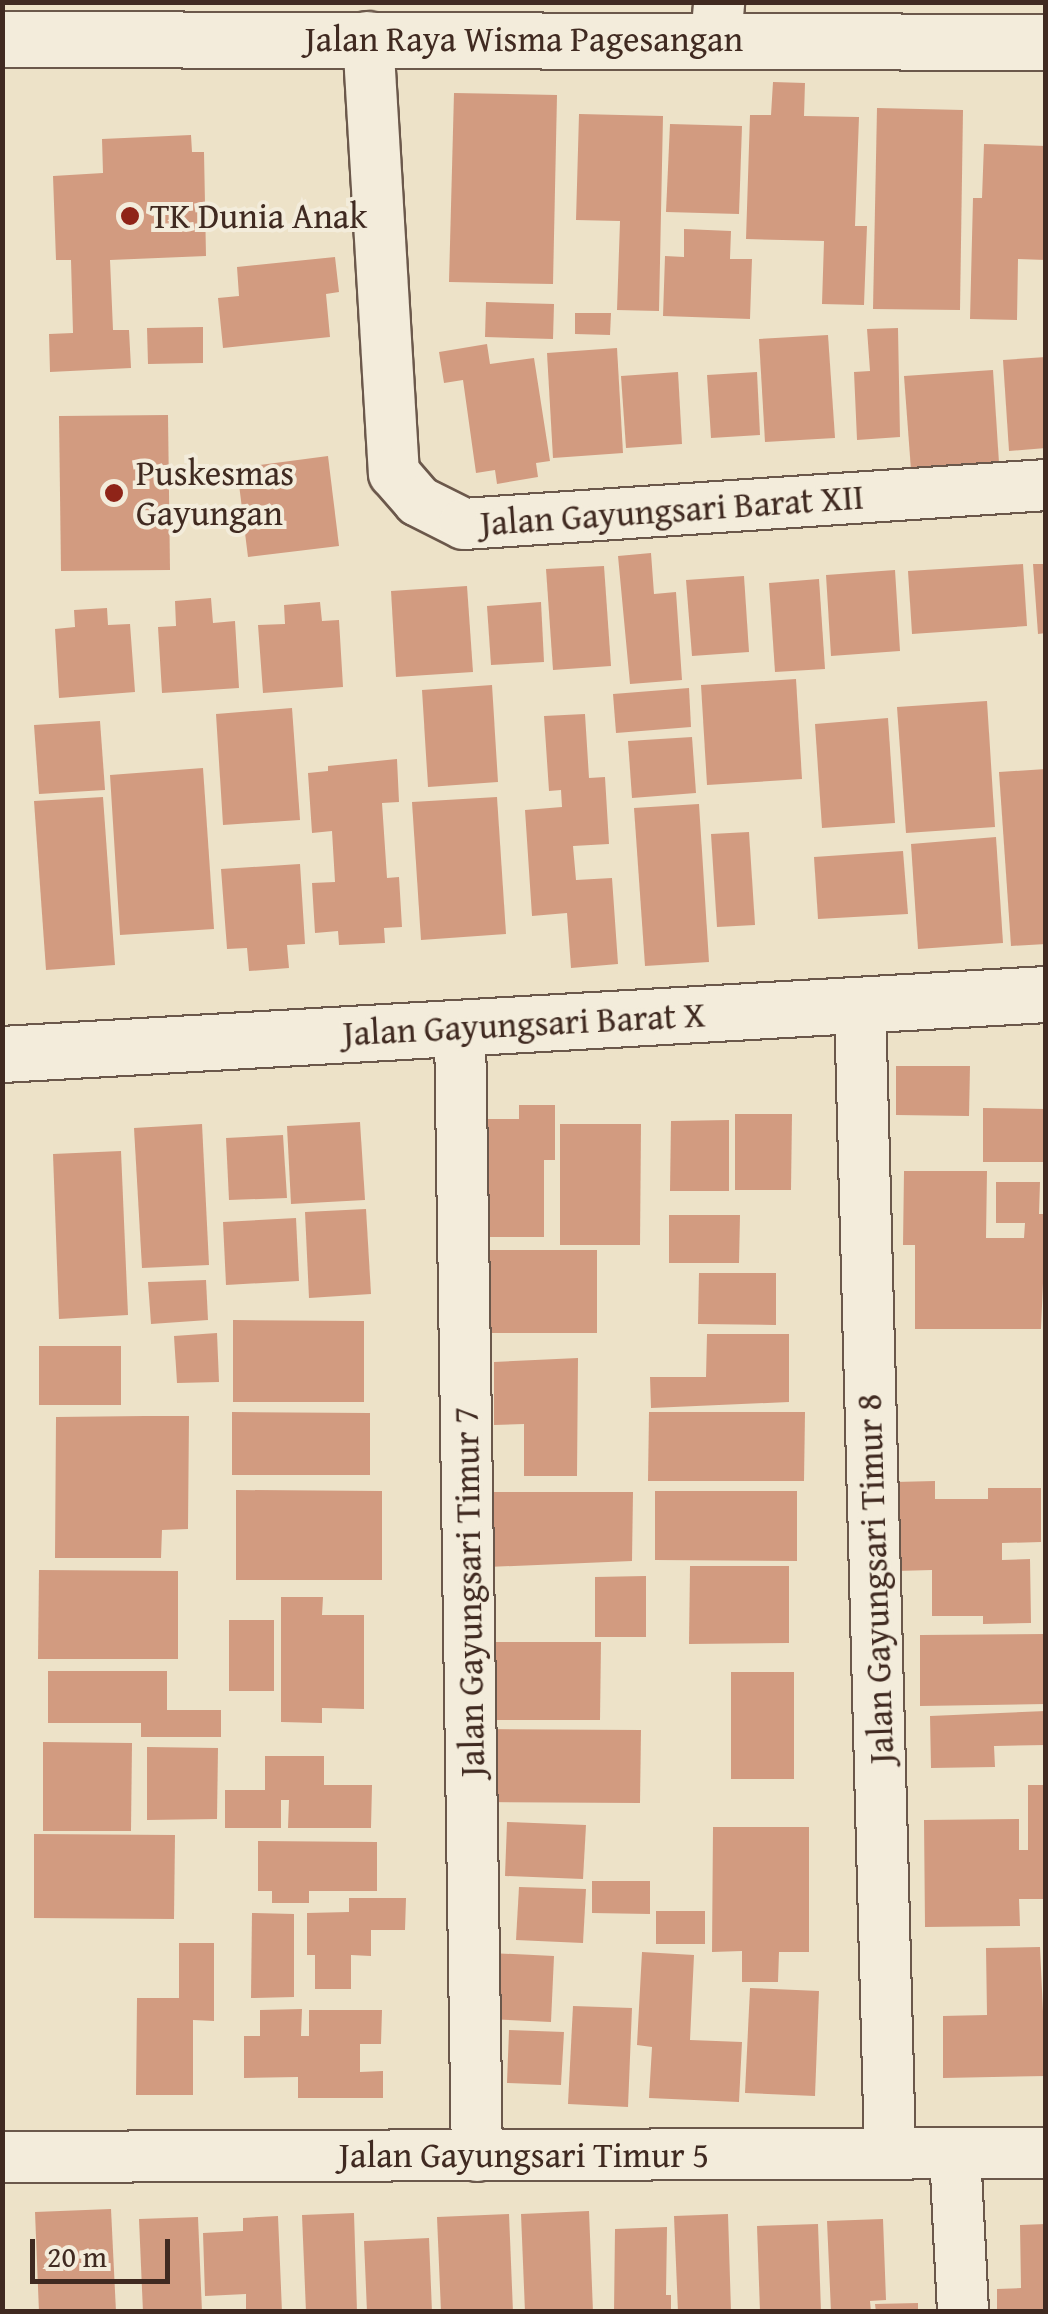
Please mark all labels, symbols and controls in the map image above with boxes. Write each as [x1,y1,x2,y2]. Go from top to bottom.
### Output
street label: Jalan Raya Wisma Pagesangan [305,18,743,60]
place label: TK Dunia Anak [150,195,367,237]
marker: TK Dunia Anak [119,205,141,227]
place label: Puskesmas Gayungan [136,452,294,534]
street label: Jalan Gayungsari Barat XII [479,476,865,544]
marker: Puskesmas Gayungan [101,480,127,506]
street label: Jalan Gayungsari Barat X [342,994,706,1054]
street label: Jalan Gayungsari Timur 8 [848,1393,902,1765]
street label: Jalan Gayungsari Timur 7 [445,1407,493,1777]
street label: Jalan Gayungsari Timur 5 [339,2134,709,2176]
scale bar [35,2219,175,2281]
text: 20 m [47,2234,107,2278]

